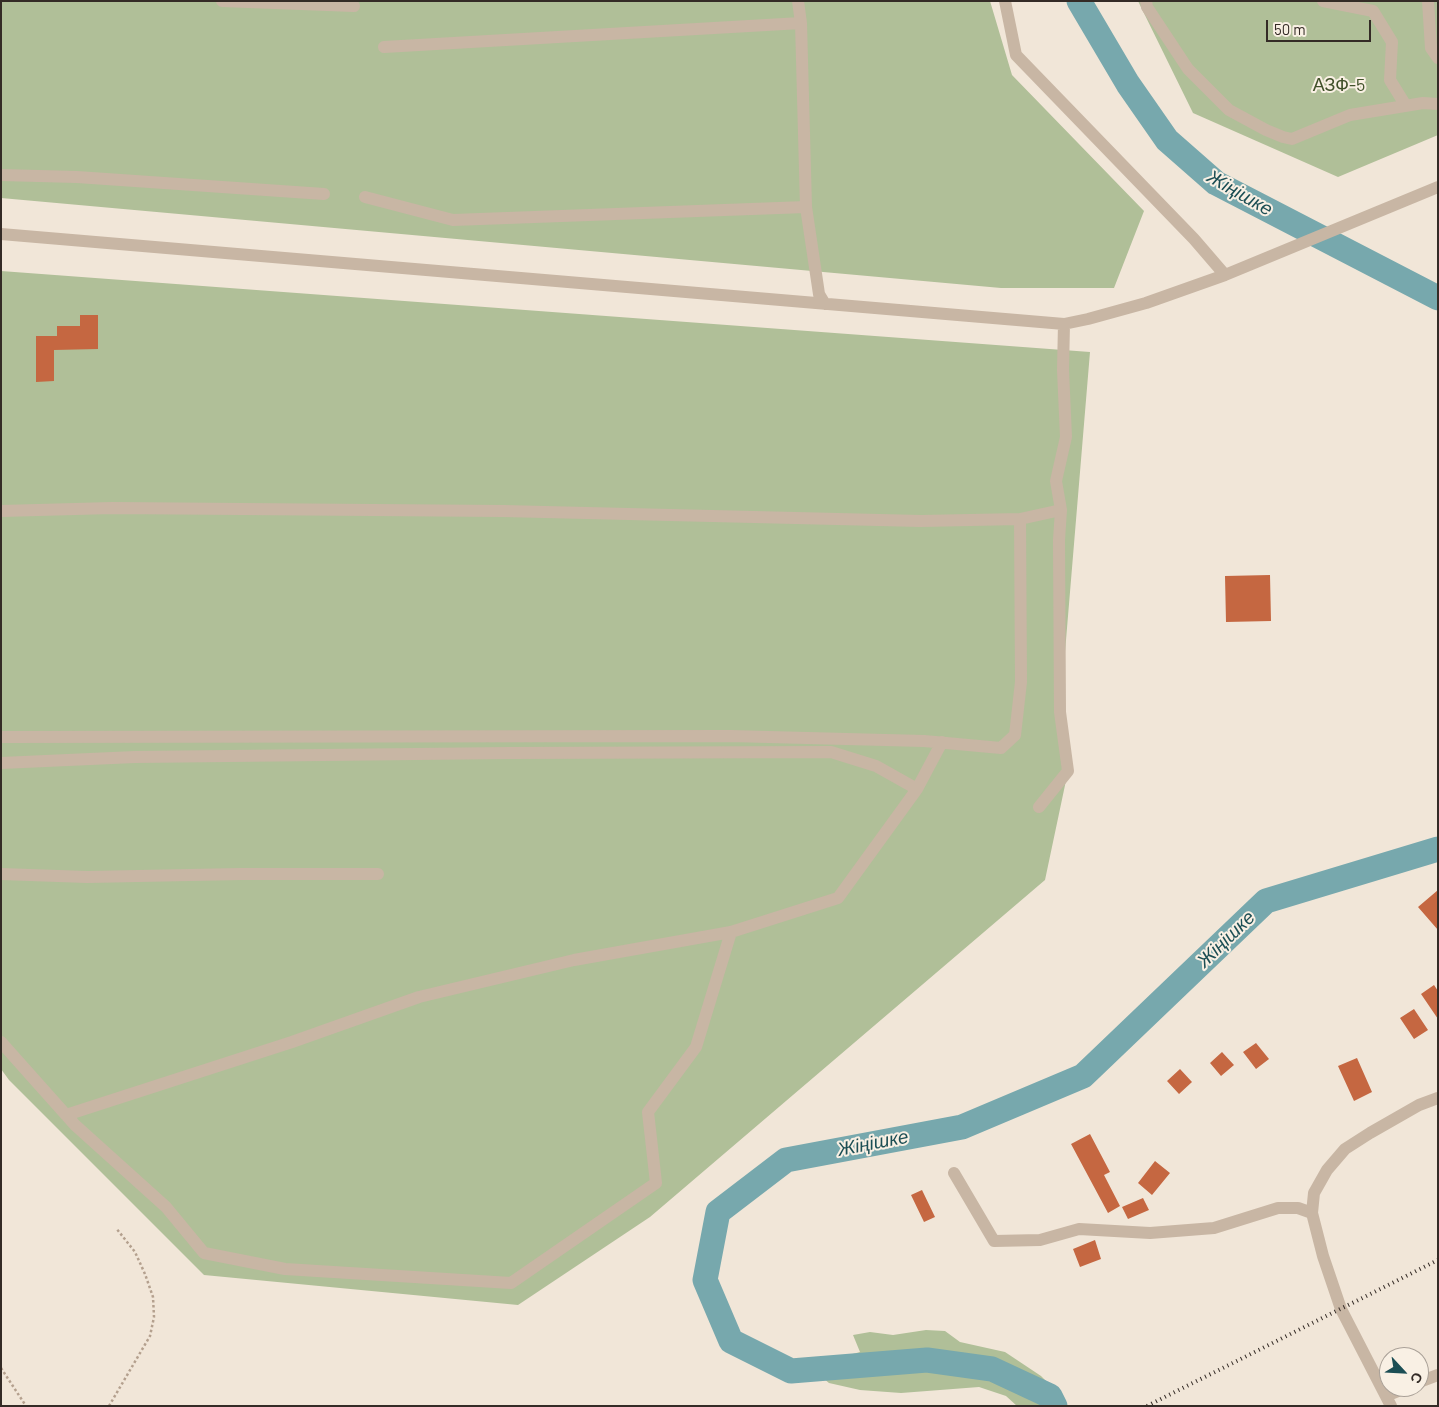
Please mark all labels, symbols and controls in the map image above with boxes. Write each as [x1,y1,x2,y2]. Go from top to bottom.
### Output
scale bar [1269,10,1374,42]
text: 50 m [1274,20,1306,38]
park label: АЗФ-5 [1313,74,1365,96]
water label: Жіңішке [1203,165,1277,221]
water label: Жіңішке [1192,906,1260,972]
water label: Жіңішке [836,1125,910,1161]
north arrow [1379,1347,1429,1397]
text: С [1407,1370,1427,1386]

